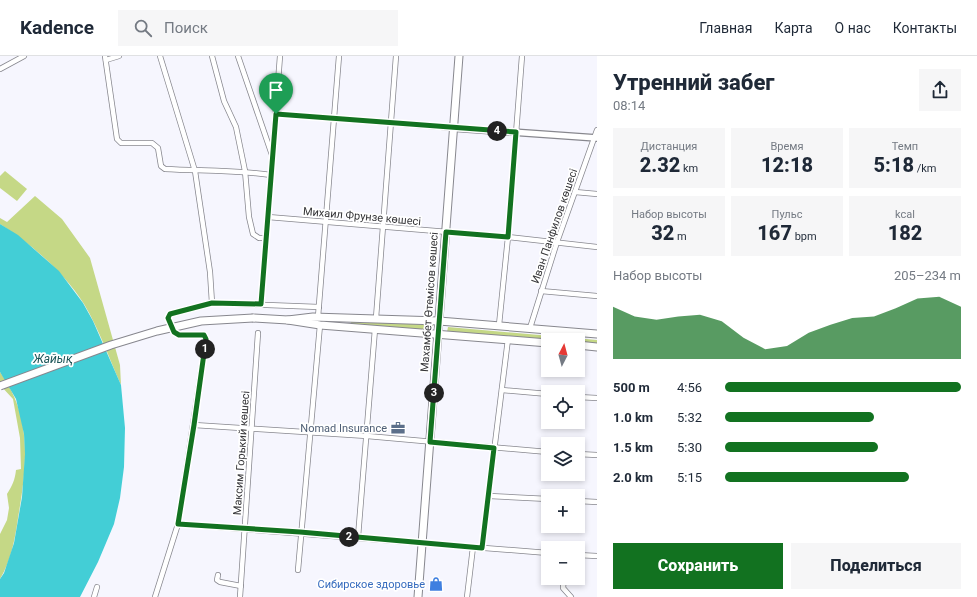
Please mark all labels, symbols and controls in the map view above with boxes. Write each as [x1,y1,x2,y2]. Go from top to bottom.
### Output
search box [118,10,398,46]
text: Kadence [20,16,94,39]
icon: search [132,17,154,39]
text: Поиск [164,19,208,37]
text: Главная [699,20,752,36]
text: Карта [774,20,813,36]
text: О нас [835,20,871,36]
text: Контакты [893,20,957,36]
button: share [919,69,961,111]
text: Утренний забег [613,70,775,95]
pin [259,73,293,114]
icon: arrive [265,79,287,101]
text: 08:14 [613,98,645,113]
pin: 4 [487,121,507,141]
text: 4 [494,124,500,137]
text: Дистанция [641,140,697,153]
text: Время [770,140,804,153]
text: Темп [892,140,918,153]
text: 2.32 [640,153,680,177]
text: 12:18 [761,153,813,177]
text: 5:18 [874,153,914,177]
text: km [680,162,698,175]
text: /km [914,162,936,175]
street label: Иван Панфилов көшесі [529,167,580,285]
street label: Михаил Фрунзе көшесі [302,205,422,228]
text: Набор высоты [631,208,707,221]
text: Пульс [772,208,802,221]
text: kcal [895,208,915,221]
text: 32 [651,221,674,245]
text: 167 [757,221,792,245]
text: 182 [888,221,922,245]
text: m [674,230,687,243]
text: bpm [792,230,817,243]
street label: Махамбет Өтемісов көшесі [418,232,441,373]
text: Набор высоты [613,268,702,283]
text: 205–234 m [894,268,961,283]
north arrow [541,333,585,377]
map controls [541,333,585,585]
pin: 1 [195,339,215,359]
text: 1 [202,342,208,355]
water label: Жайық [32,352,73,366]
text: 500 m [613,380,650,395]
text: 4:56 [677,380,702,395]
pin: 3 [424,383,444,403]
button: locate [541,385,585,429]
text: 3 [431,386,437,399]
street label: Максим Горький көшесі [231,390,252,516]
text: 1.0 km [613,410,653,425]
text: 5:32 [677,410,702,425]
office icon: Nomad Insurance [390,420,406,436]
place label: Nomad Insurance [300,422,387,435]
button: layers [541,437,585,481]
text: 1.5 km [613,440,653,455]
text: 5:30 [677,440,702,455]
text: 2.0 km [613,470,653,485]
text: 5:15 [677,470,702,485]
button: + [541,489,585,533]
pin: 2 [339,527,359,547]
text: 2 [346,530,352,543]
button: − [541,541,585,585]
button: Сохранить [613,543,783,589]
button: Поделиться [791,543,961,589]
shop icon: Сибирское здоровье [428,576,444,592]
place label: Сибирское здоровье [318,578,425,591]

